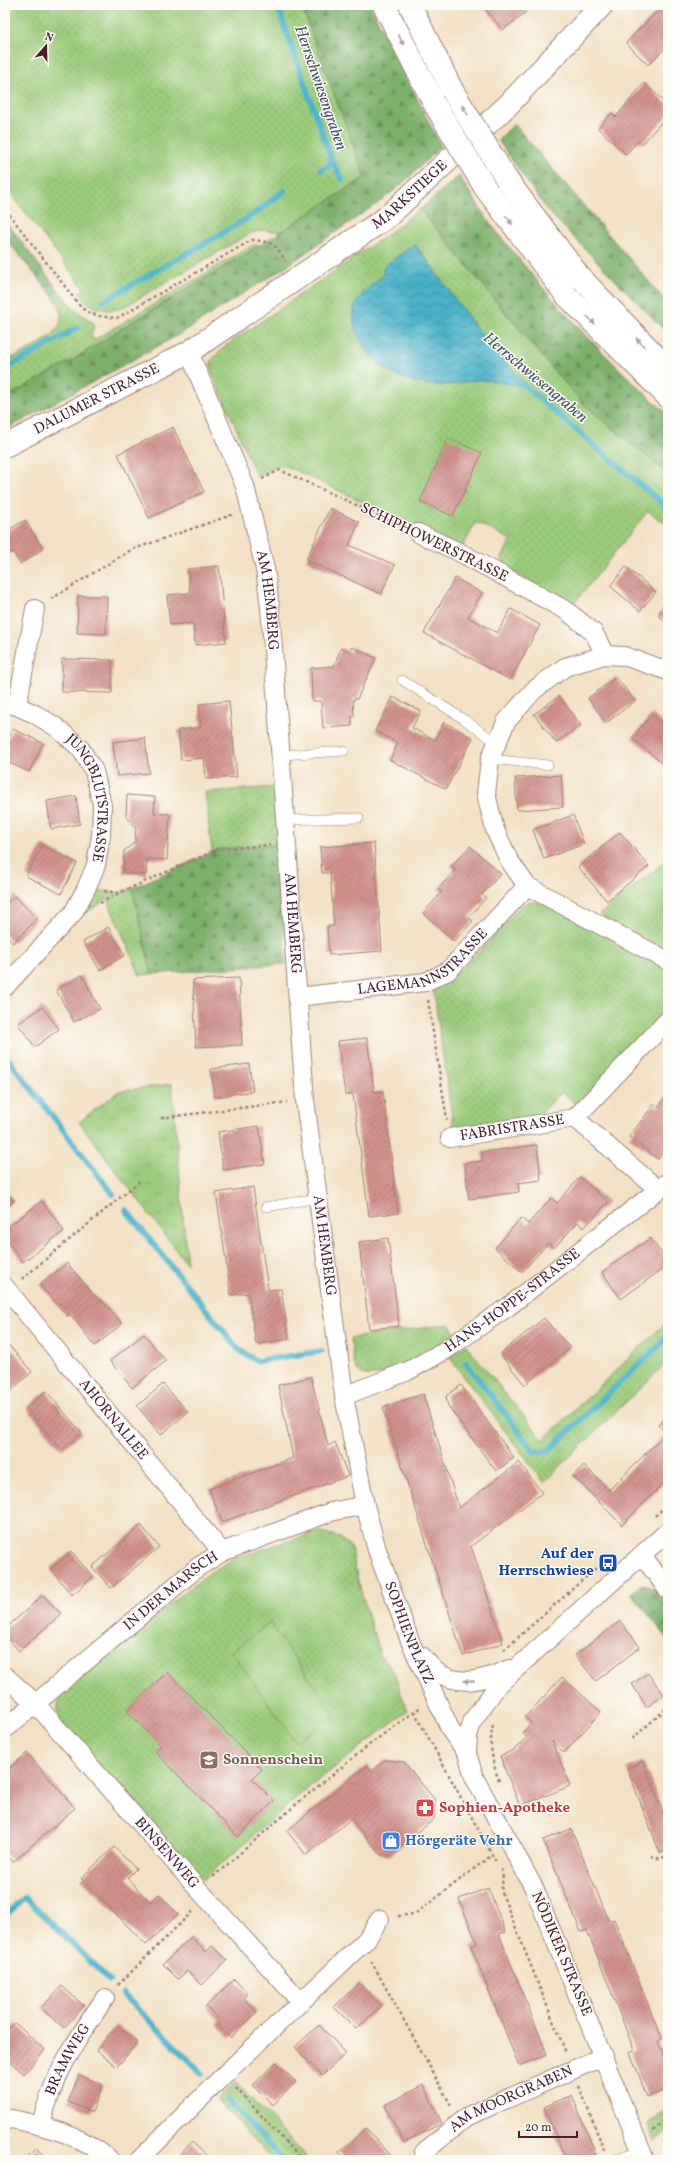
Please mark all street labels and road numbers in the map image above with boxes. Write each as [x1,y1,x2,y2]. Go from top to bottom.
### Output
street label: MARKSTIEGE [368,155,452,235]
street label: DALUMER STRASSE [30,358,163,440]
street label: SCHIPHOWERSTRASSE [356,498,512,588]
street label: AM HEMBERG [250,548,284,651]
street label: JUNGBLUTSTRASSE [61,729,113,864]
street label: AM HEMBERG [278,872,307,975]
street label: LAGEMANNSTRASSE [356,924,493,1000]
street label: FABRISTRASSE [458,1109,566,1147]
street label: AM HEMBERG [307,1194,341,1297]
street label: HANS-HOPPE-STRASSE [441,1244,585,1358]
street label: AHORNALLEE [74,1374,153,1464]
street label: IN DER MARSCH [119,1546,223,1636]
street label: SOPHIENPLATZ [379,1578,439,1688]
street label: BINSENWEG [129,1813,204,1894]
street label: NÖDIKER STRASSE [525,1889,597,2019]
street label: BRAMWEG [40,2020,96,2099]
street label: AM MOORGRABEN [445,2061,576,2138]

